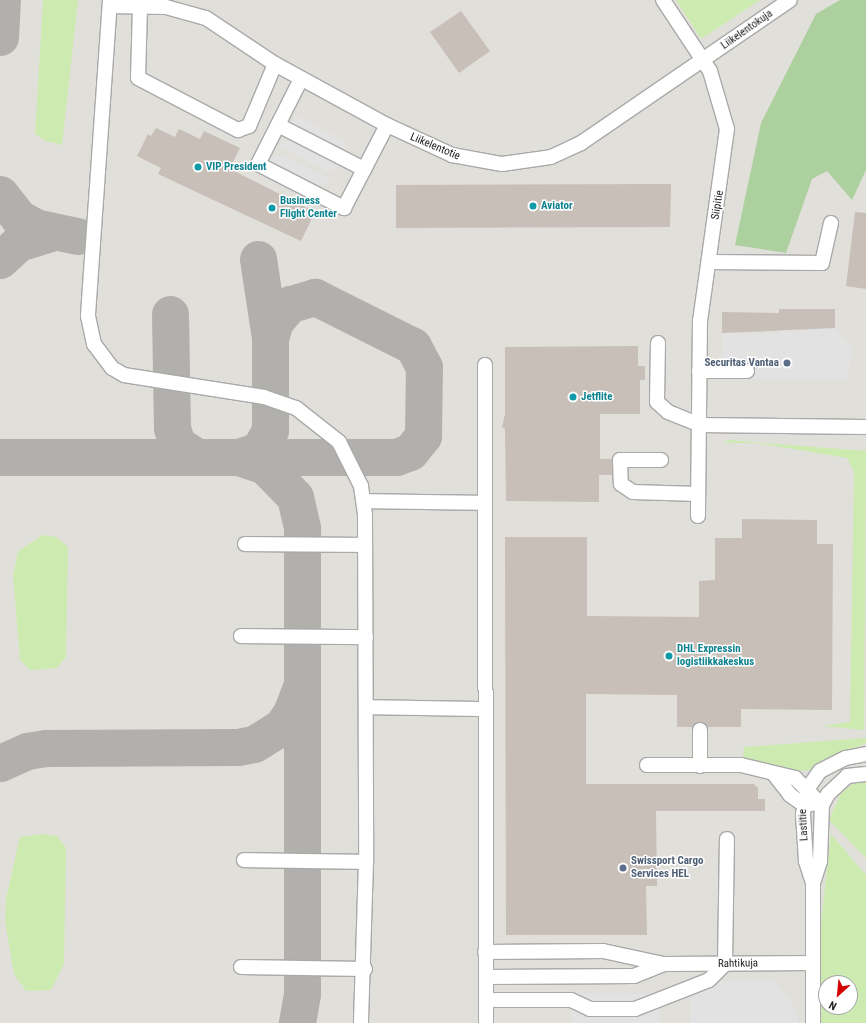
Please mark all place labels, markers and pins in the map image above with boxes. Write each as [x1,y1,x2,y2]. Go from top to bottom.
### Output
place label: VIP President [206,160,266,174]
marker: VIP President [193,162,203,172]
place label: Business Flight Center [280,195,337,221]
place label: Aviator [541,199,573,213]
marker: Aviator [528,201,538,211]
marker: Business Flight Center [267,203,277,213]
place label: Securitas Vantaa [704,356,779,370]
marker: Securitas Vantaa [782,358,792,368]
place label: Jetflite [581,390,612,404]
marker: Jetflite [568,392,578,402]
place label: DHL Expressin logistiikkakeskus [677,643,754,669]
marker: DHL Expressin logistiikkakeskus [664,651,674,661]
place label: Swissport Cargo Services HEL [631,855,703,881]
marker: Swissport Cargo Services HEL [618,863,628,873]

